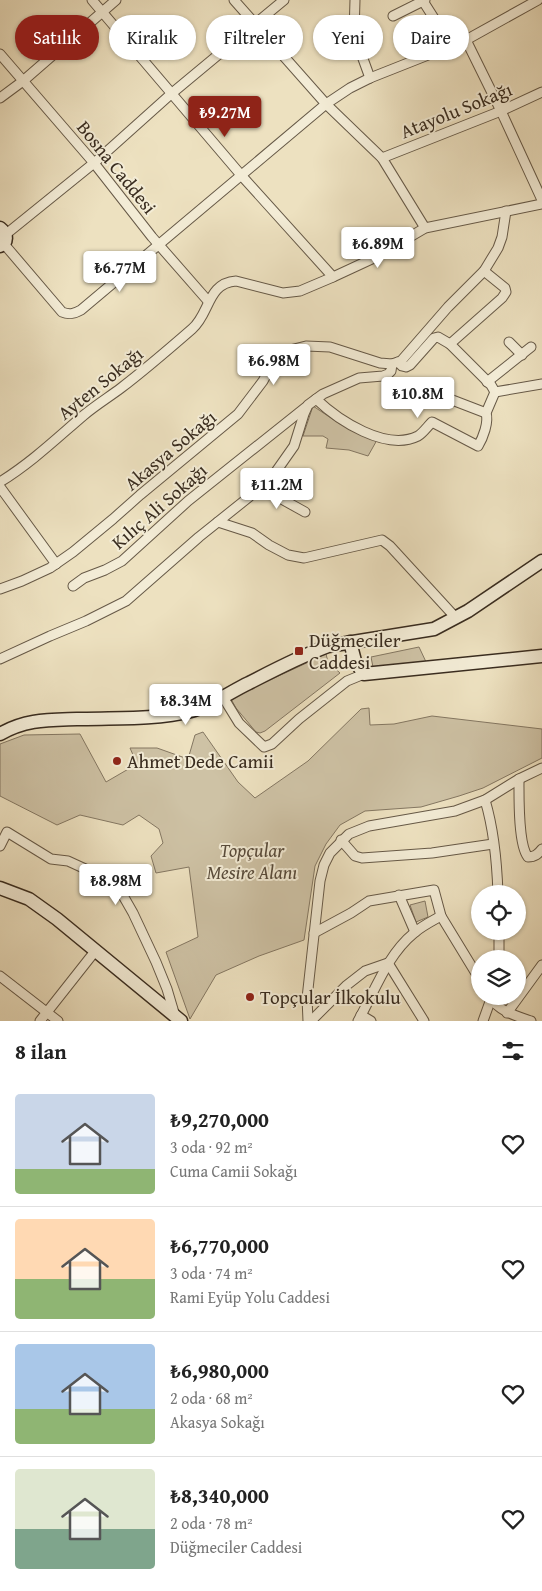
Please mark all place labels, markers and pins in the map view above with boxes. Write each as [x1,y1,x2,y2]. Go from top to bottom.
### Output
pin: ₺9.27M [184,96,266,138]
pin: ₺6.89M [337,226,419,269]
pin: ₺6.77M [79,250,161,293]
pin: ₺6.98M [233,344,315,386]
pin: ₺10.8M [377,376,459,419]
pin: ₺11.2M [236,468,318,510]
place label: Düğmeciler Caddesi [309,626,401,676]
marker: Düğmeciler Caddesi [293,645,305,657]
pin: ₺8.34M [145,684,227,726]
place label: Ahmet Dede Camii [127,747,274,775]
marker: Ahmet Dede Camii [111,755,123,767]
pin: ₺8.98M [75,864,157,906]
place label: Topçular İlkokulu [260,983,401,1011]
marker: Topçular İlkokulu [244,991,256,1003]

